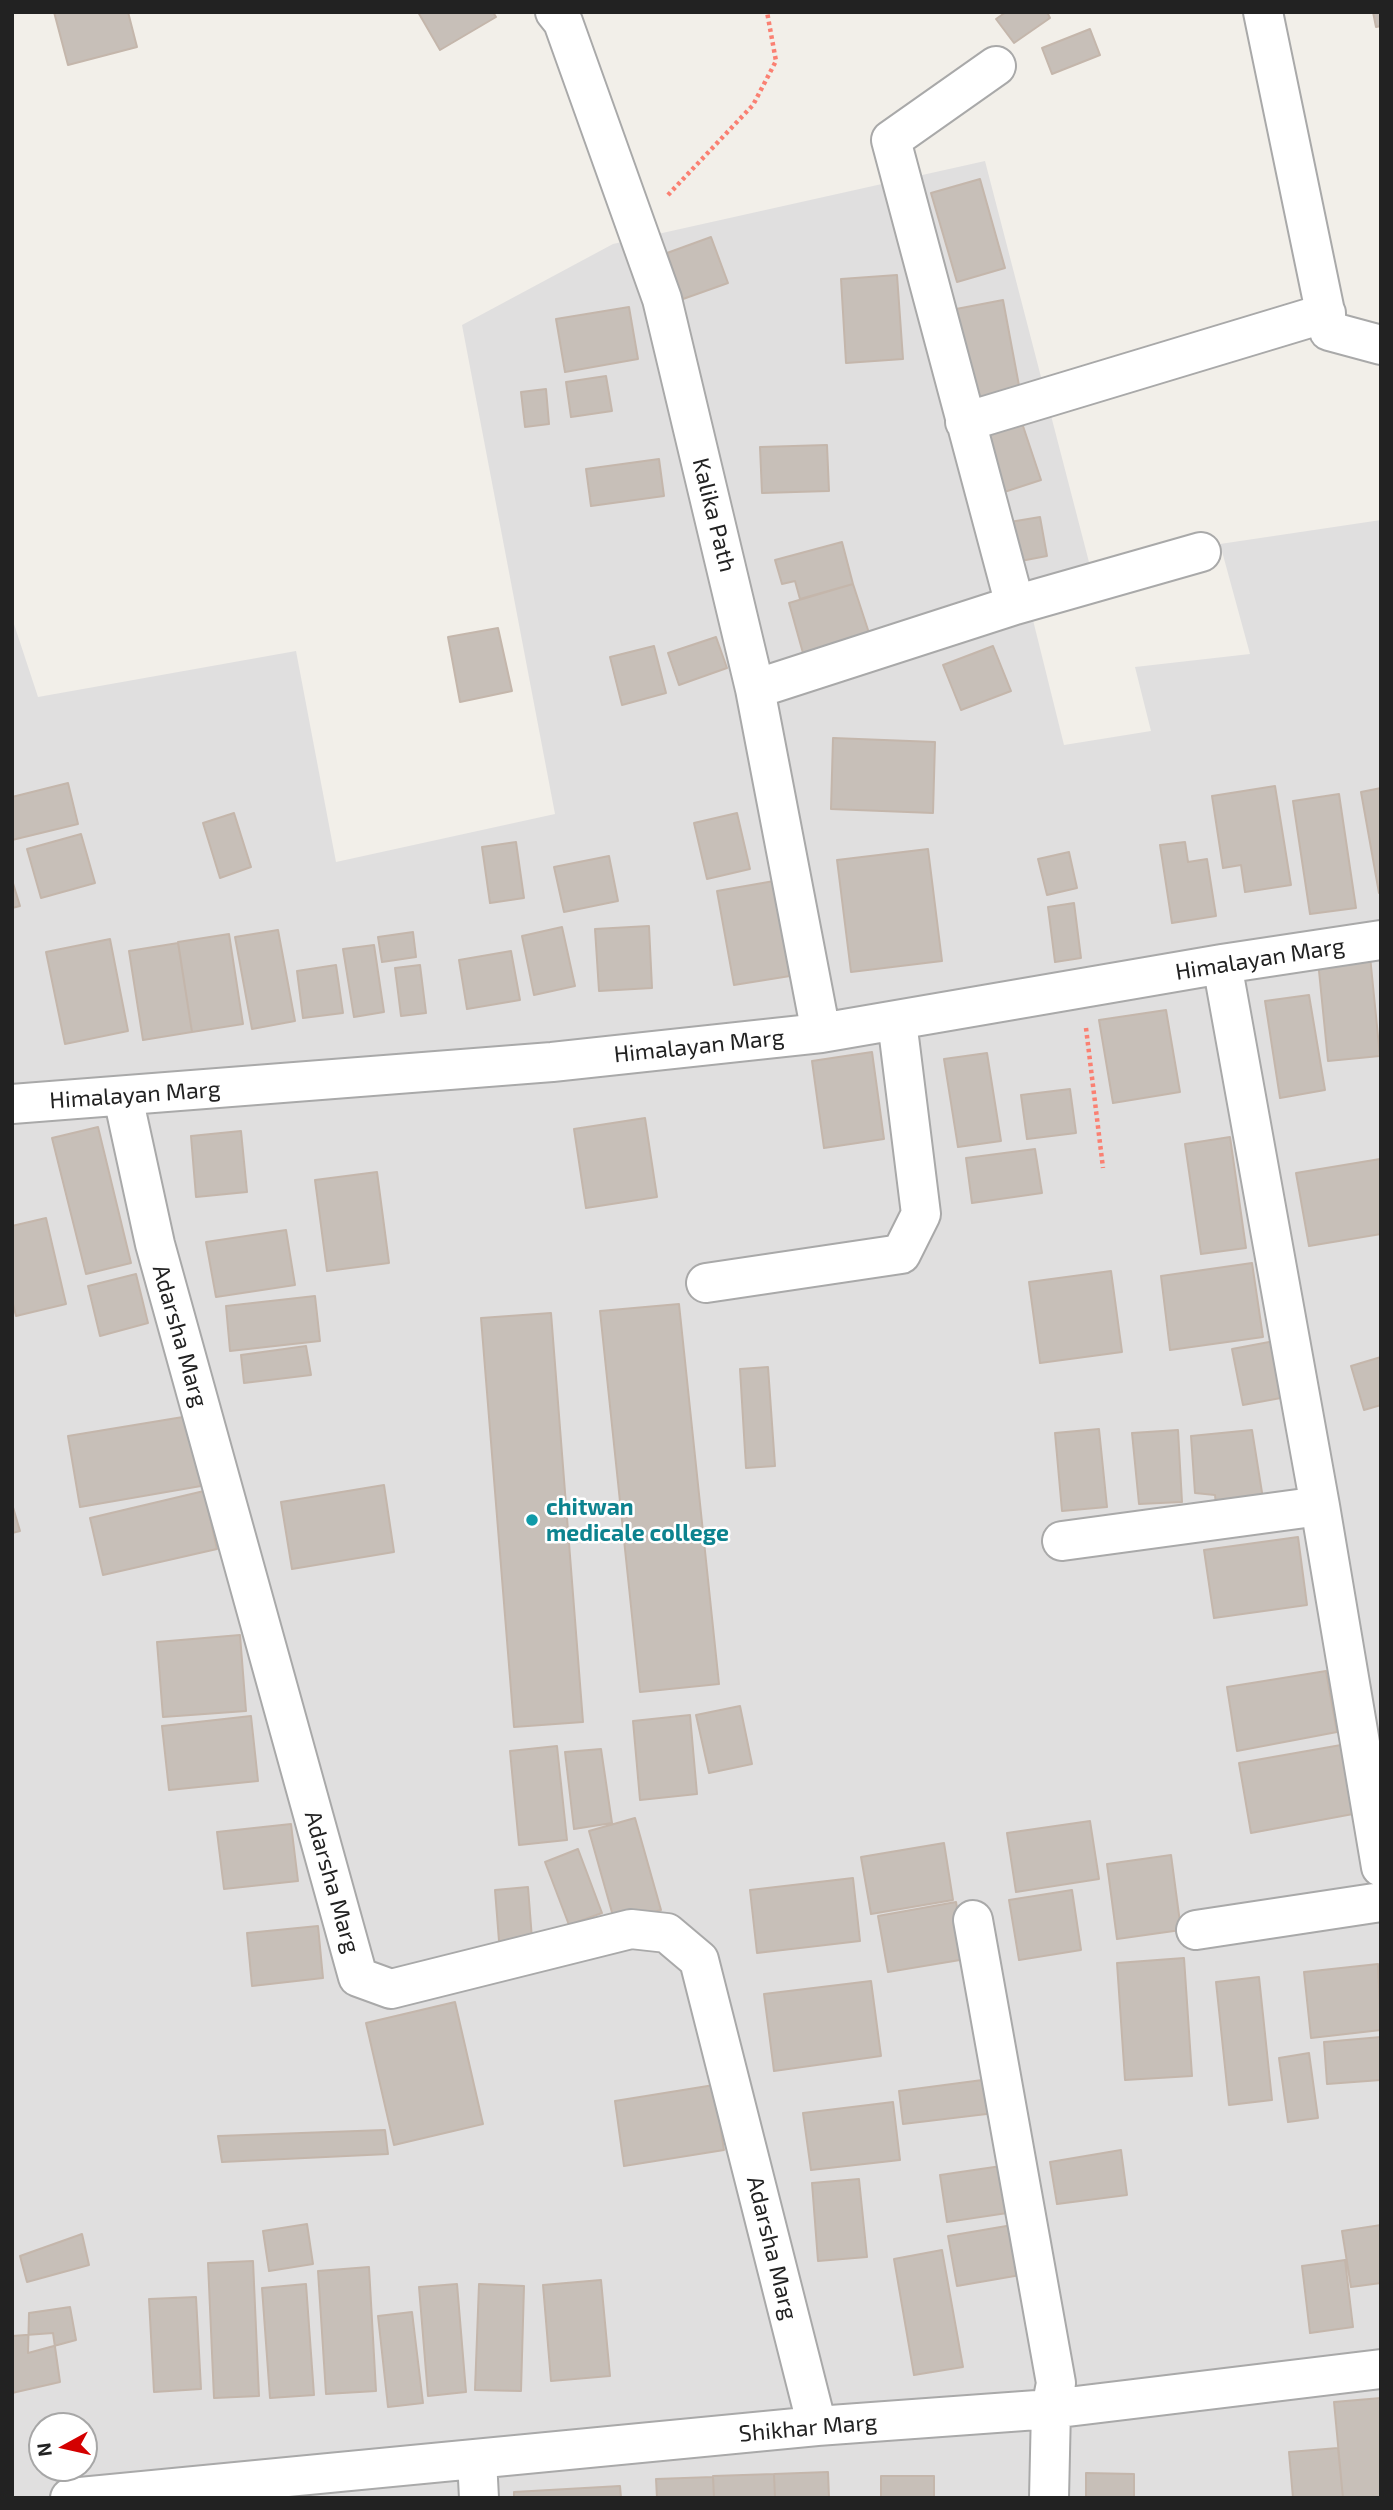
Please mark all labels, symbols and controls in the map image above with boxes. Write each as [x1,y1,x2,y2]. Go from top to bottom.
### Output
street label: Kalika Path [687,455,741,575]
street label: Himalayan Marg [1173,932,1347,986]
street label: Himalayan Marg [612,1023,786,1069]
street label: Himalayan Marg [49,1075,221,1115]
street label: Adarsha Marg [146,1262,214,1410]
place label: chitwan medicale college [546,1493,729,1547]
marker: chitwan medicale college [524,1512,540,1528]
street label: Adarsha Marg [298,1808,366,1956]
street label: Adarsha Marg [741,2173,803,2323]
street label: Shikhar Marg [738,2408,878,2448]
north arrow [28,2412,98,2482]
text: N [31,2441,56,2458]

